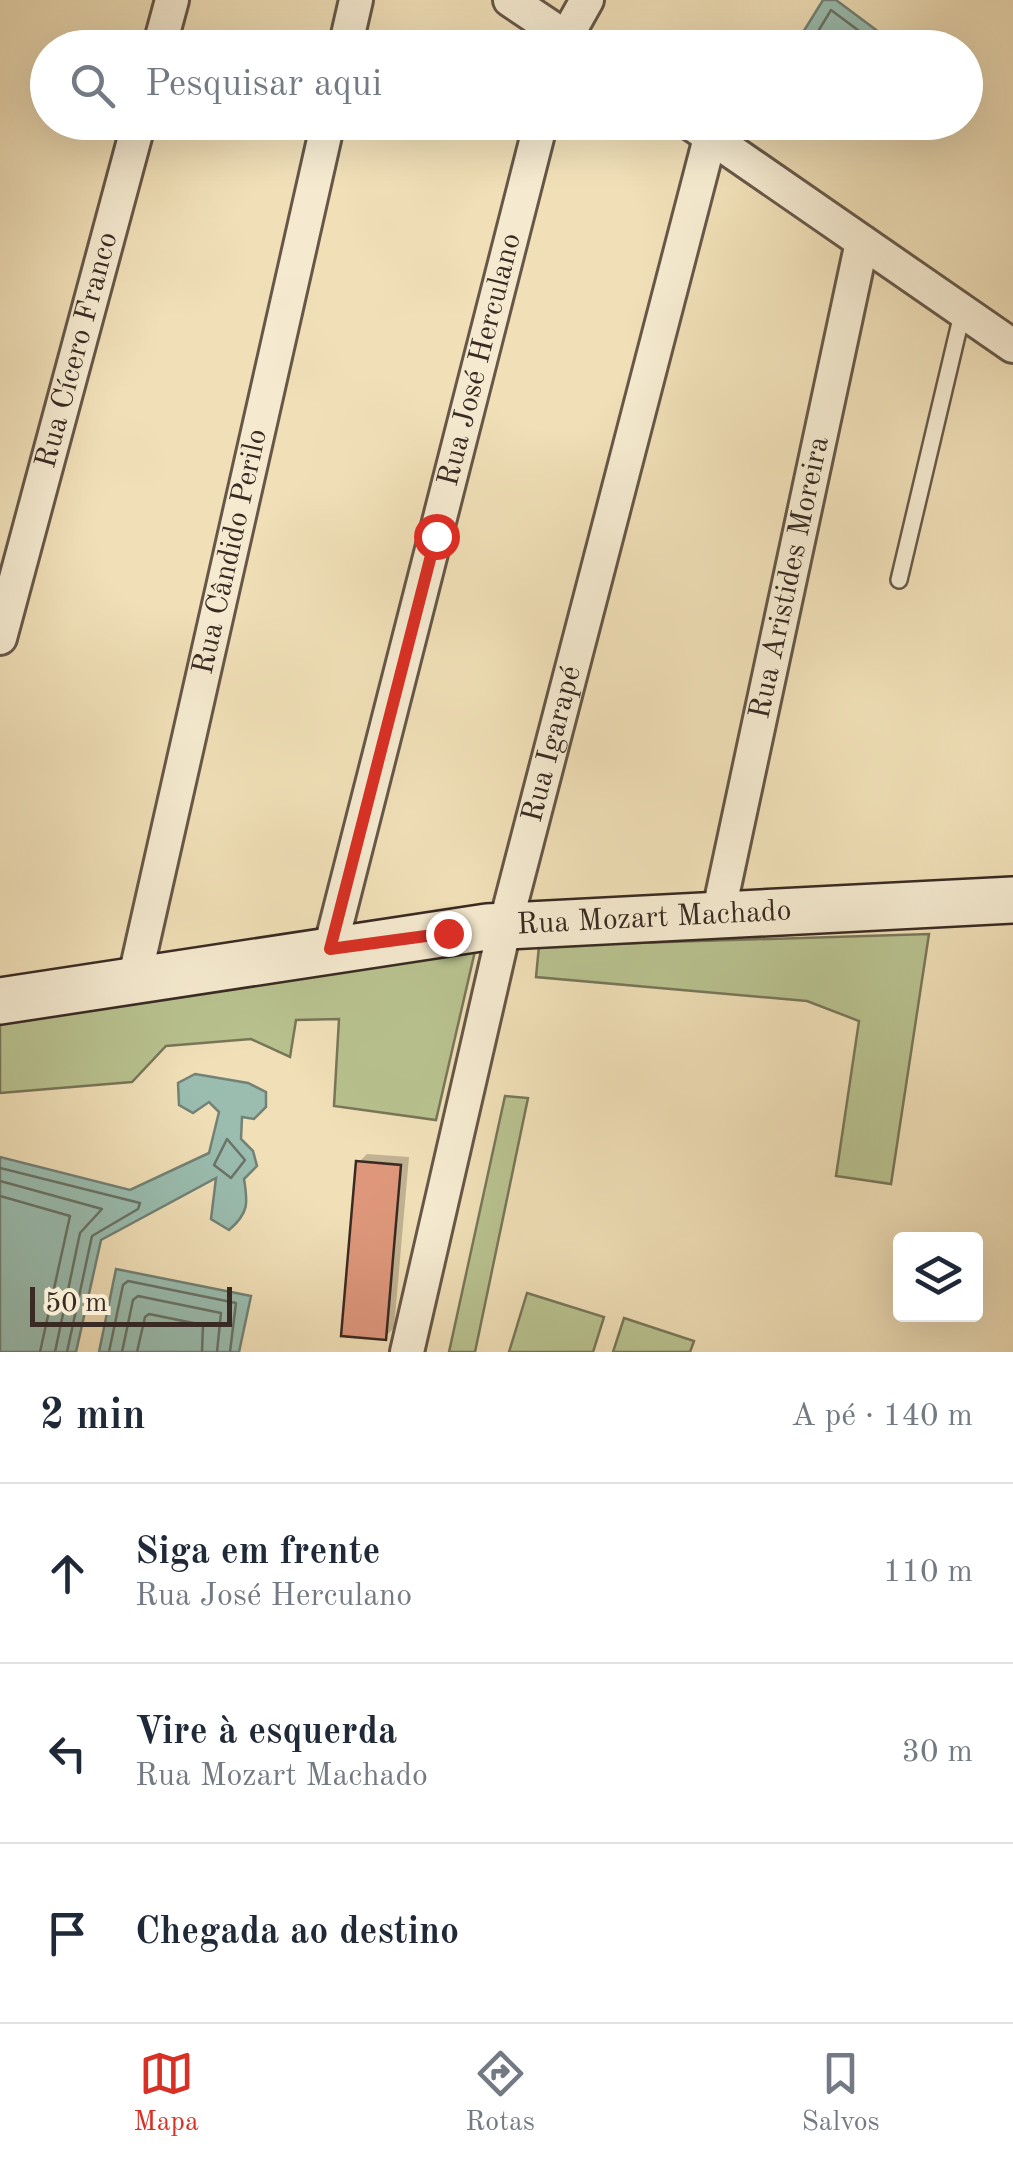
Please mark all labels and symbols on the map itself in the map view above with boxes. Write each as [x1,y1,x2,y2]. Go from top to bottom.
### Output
street label: Rua Cícero Franco [31,229,124,472]
street label: Rua José Herculano [434,230,527,490]
street label: Rua Cândido Perilo [189,426,273,677]
street label: Rua Aristides Moreira [745,433,835,722]
route start [414,514,460,560]
street label: Rua Igarapé [518,663,587,825]
street label: Rua Mozart Machado [516,896,792,940]
route end [426,911,472,957]
scale bar [30,1282,232,1326]

